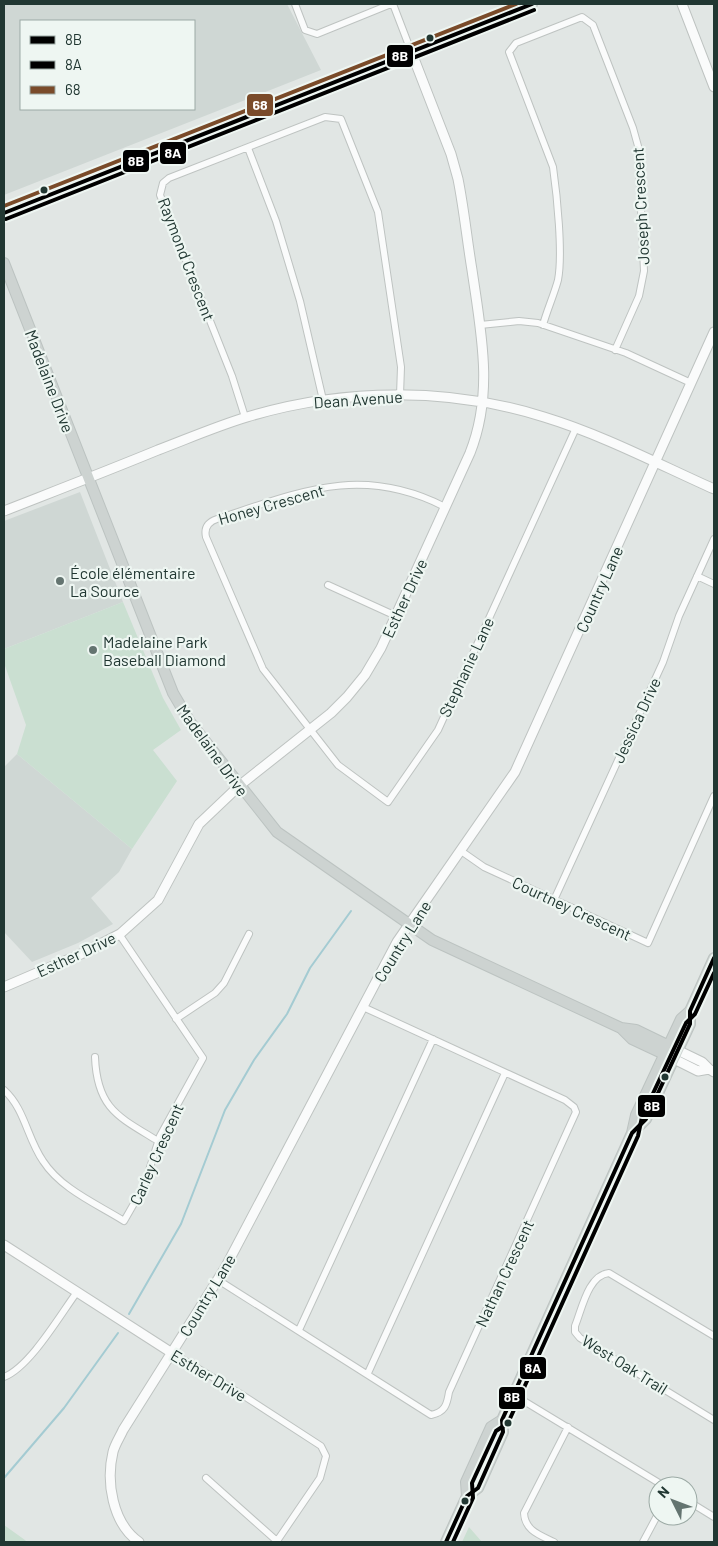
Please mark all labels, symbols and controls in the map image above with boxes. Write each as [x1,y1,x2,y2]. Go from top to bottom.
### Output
legend [20,20,195,110]
text: 8B [65,30,82,48]
unlabelled marker [425,33,435,43]
line badge: 8B [386,44,414,68]
text: 8B [392,47,408,64]
text: 8A [65,55,82,73]
text: 68 [65,80,81,98]
line badge: 68 [246,93,274,117]
text: 68 [252,96,268,113]
line badge: 8A [159,141,187,165]
text: 8A [165,144,182,161]
street label: Joseph Crescent [627,147,653,265]
line badge: 8B [122,149,150,173]
text: 8B [128,152,144,169]
unlabelled marker [39,185,49,195]
street label: Raymond Crescent [155,195,219,323]
street label: Madelaine Drive [22,327,78,435]
street label: Dean Avenue [313,386,403,412]
street label: Honey Crescent [216,480,326,528]
street label: Country Lane [571,543,627,635]
street label: Esther Drive [377,556,431,640]
place label: École élémentaire La Source [70,563,195,600]
marker: École élémentaire La Source [54,575,66,587]
street label: Stephanie Lane [435,614,497,720]
place label: Madelaine Park Baseball Diamond [103,632,226,669]
marker: Madelaine Park Baseball Diamond [87,644,99,656]
street label: Jessica Drive [608,674,664,766]
street label: Madelaine Drive [173,700,253,800]
street label: Courtney Crescent [509,872,635,944]
street label: Country Lane [369,897,435,985]
street label: Esther Drive [34,927,118,981]
unlabelled marker [660,1072,670,1082]
line badge: 8B [637,1094,666,1118]
text: 8B [644,1097,660,1114]
street label: Carley Crescent [125,1100,187,1208]
street label: Nathan Crescent [471,1216,537,1330]
street label: Country Lane [175,1250,239,1340]
street label: West Oak Trail [579,1330,671,1398]
street label: Esther Drive [168,1345,250,1405]
line badge: 8A [519,1356,547,1380]
text: 8A [525,1359,542,1376]
line badge: 8B [498,1386,526,1410]
text: 8B [504,1388,520,1405]
unlabelled marker [503,1418,513,1428]
north arrow [648,1476,698,1526]
text: N [654,1483,672,1501]
unlabelled marker [460,1496,470,1506]

